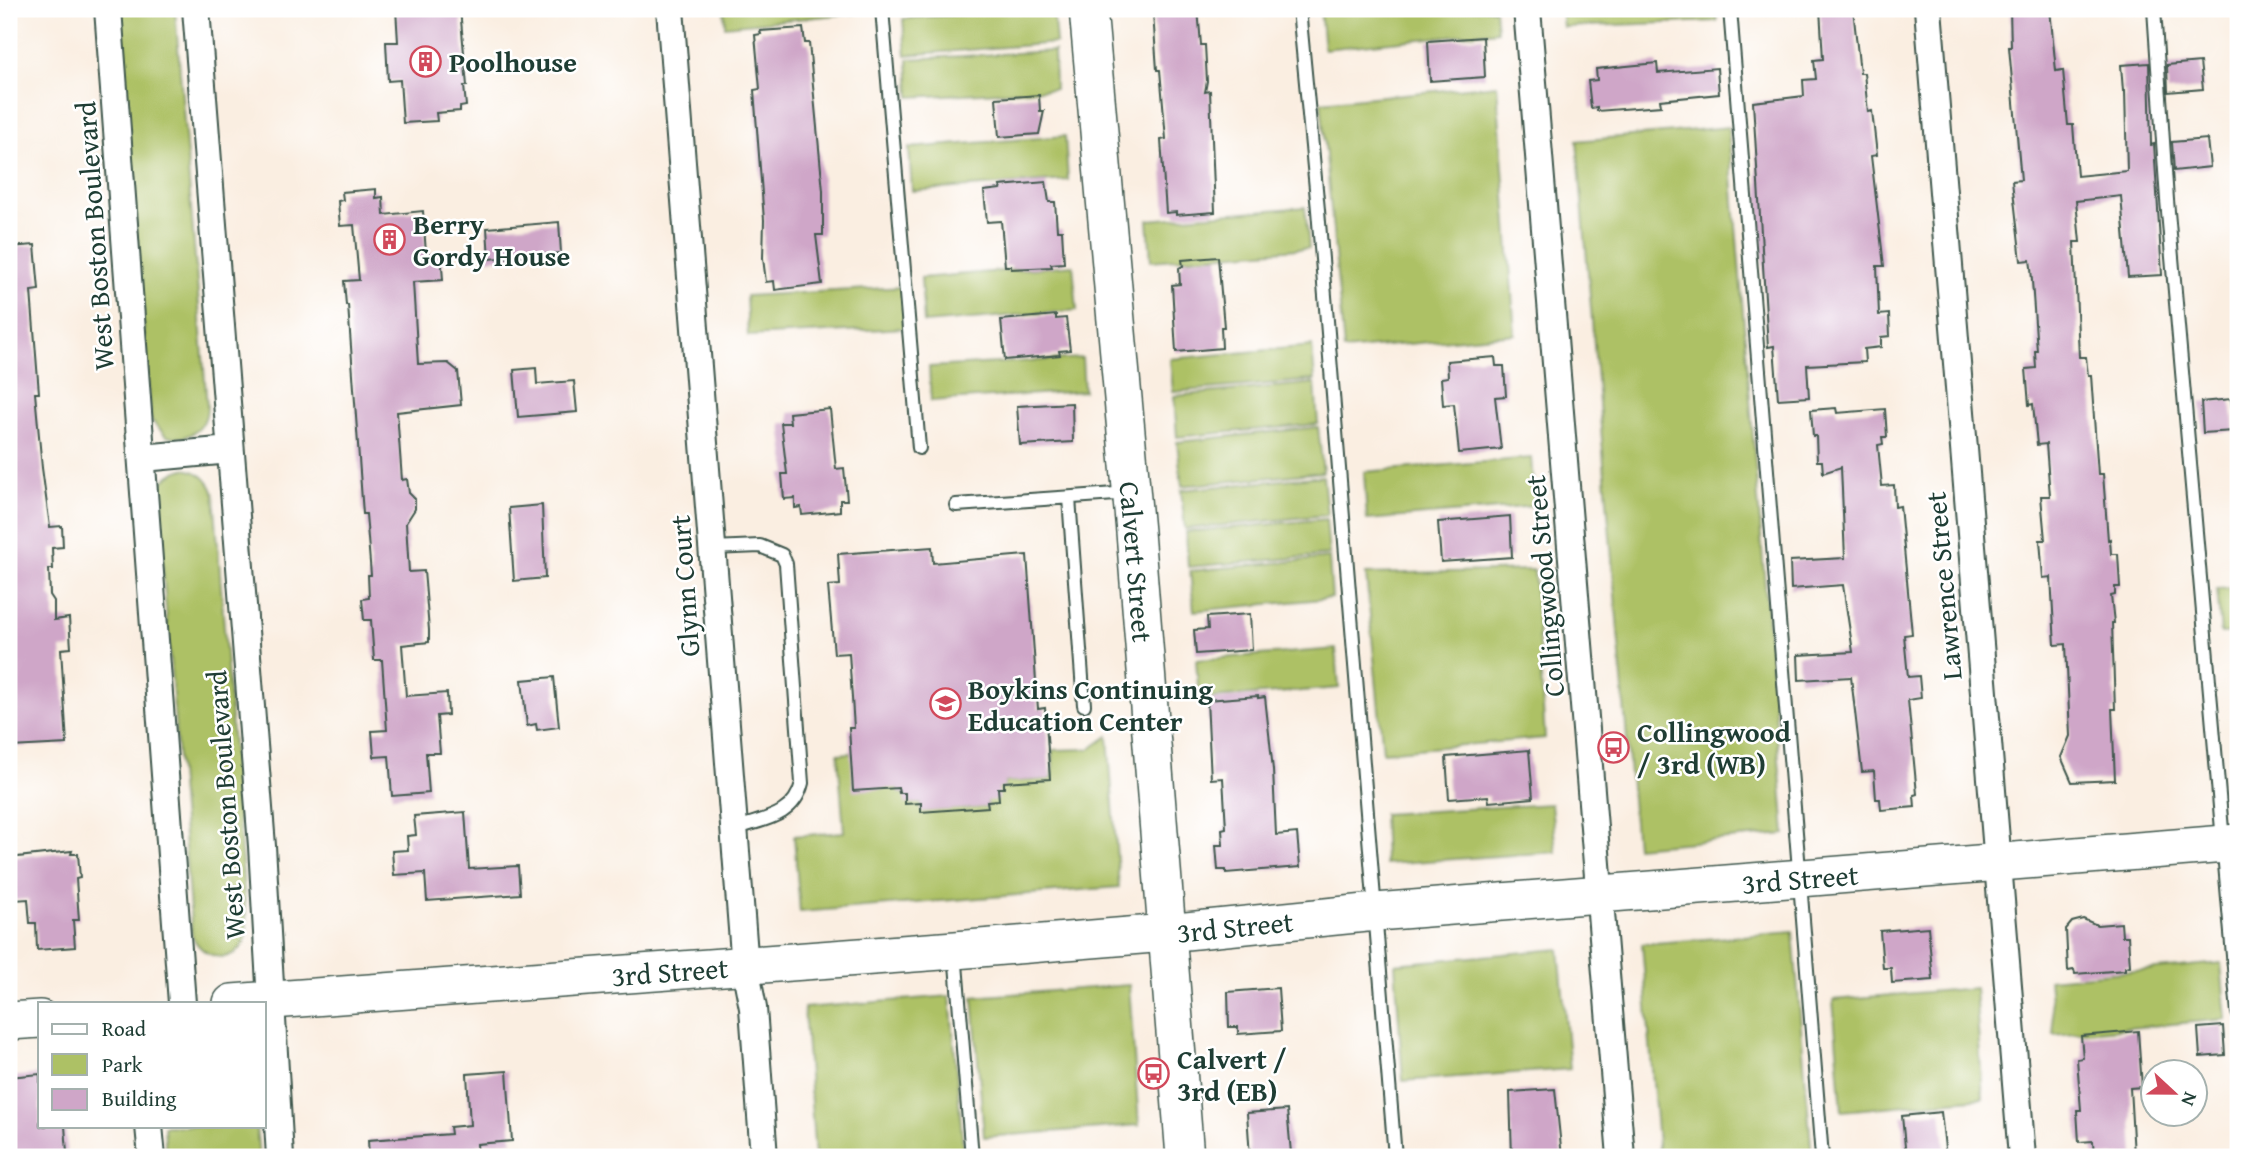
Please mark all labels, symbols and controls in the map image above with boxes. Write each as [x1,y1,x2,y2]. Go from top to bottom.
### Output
place label: Poolhouse [449,41,577,82]
building icon: Poolhouse [409,44,443,78]
street label: West Boston Boulevard [64,100,124,372]
place label: Berry Gordy House [413,203,570,276]
building icon: Berry Gordy House [373,222,407,256]
street label: Collingwood Street [1514,473,1574,699]
street label: Calvert Street [1110,480,1164,644]
street label: Lawrence Street [1914,490,1972,682]
street label: Glynn Court [659,514,709,658]
place label: Boykins Continuing Education Center [968,668,1213,741]
street label: West Boston Boulevard [195,669,255,941]
school or university icon: Boykins Continuing Education Center [928,687,962,721]
place label: Collingwood / 3rd (WB) [1637,711,1792,784]
bus stop icon: Collingwood / 3rd (WB) [1597,730,1631,764]
street label: 3rd Street [1740,853,1860,903]
street label: 3rd Street [1175,900,1295,952]
street label: 3rd Street [610,946,730,996]
legend [38,1002,266,1128]
text: Road [102,1013,147,1044]
place label: Calvert / 3rd (EB) [1177,1038,1286,1111]
text: Park [102,1049,143,1080]
bus stop icon: Calvert / 3rd (EB) [1137,1057,1171,1091]
north arrow [2138,1058,2208,1128]
text: Building [102,1083,177,1114]
text: N [2174,1088,2205,1111]

